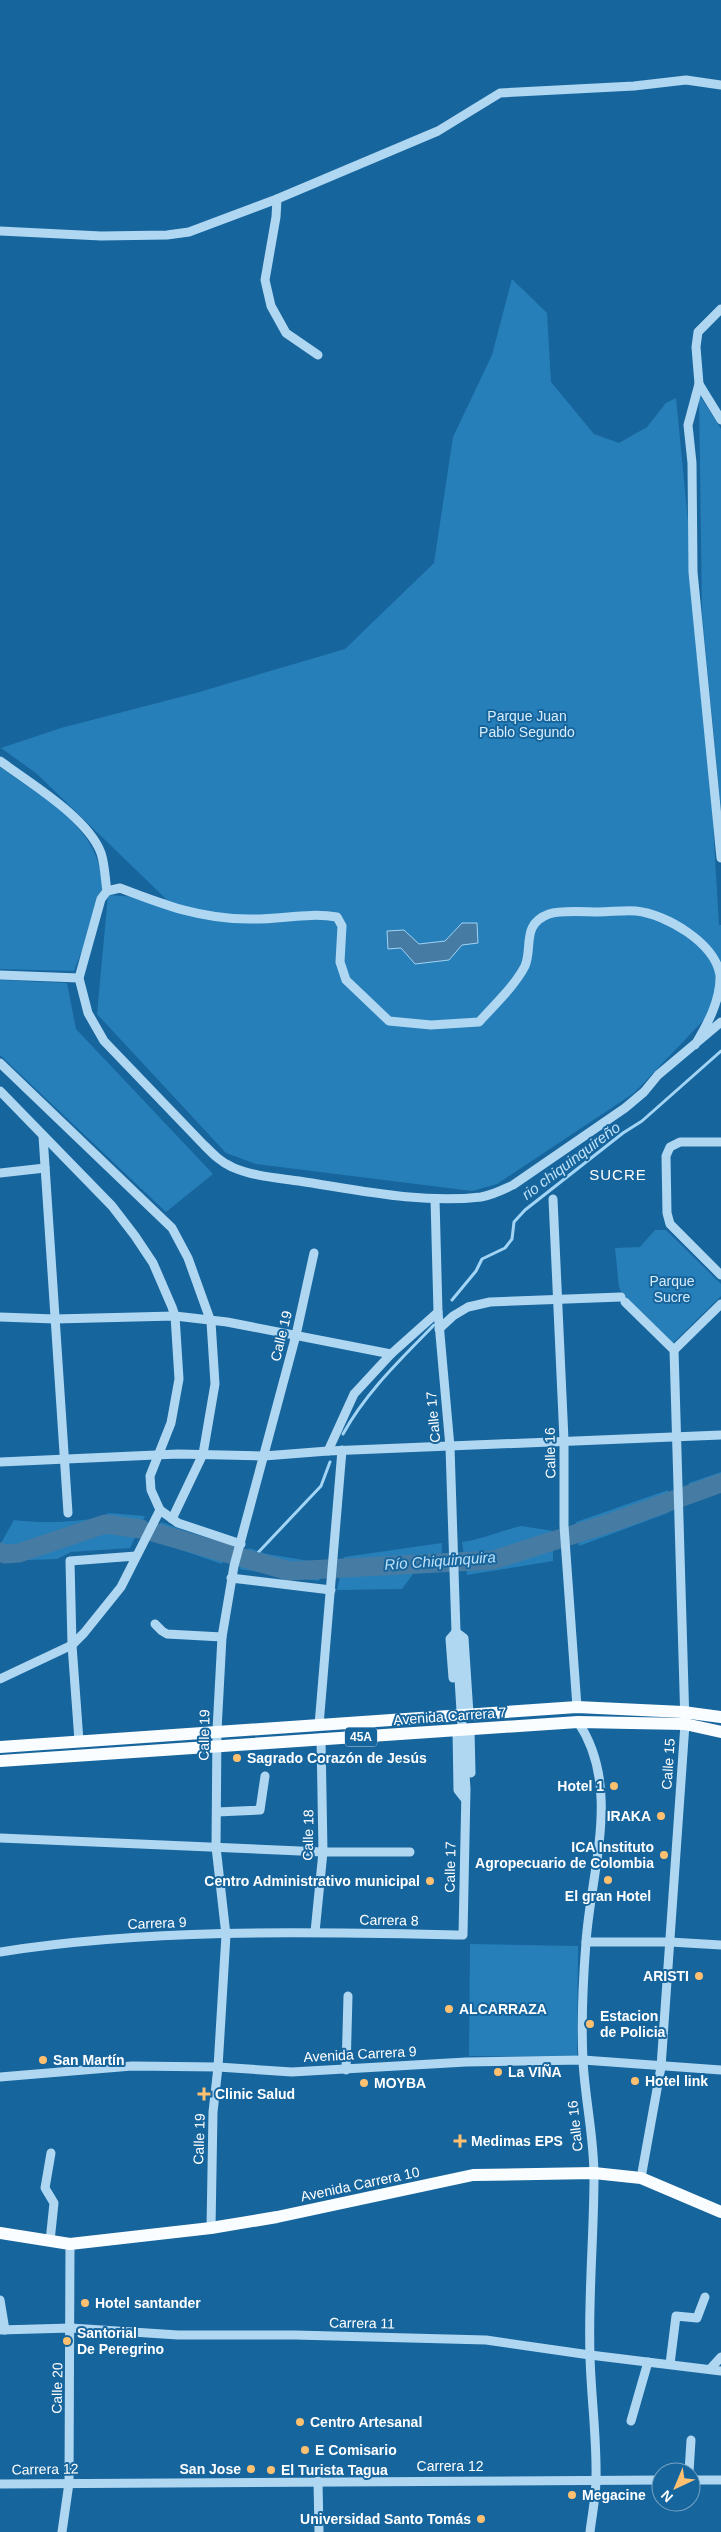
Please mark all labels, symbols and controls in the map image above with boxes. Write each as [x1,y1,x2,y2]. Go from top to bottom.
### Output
park label: Parque Juan Pablo Segundo [479,708,575,740]
water label: rio chiquinquireño [518,1118,623,1203]
district label: SUCRE [589,1166,647,1183]
park label: Parque Sucre [649,1273,695,1305]
street label: Calle 19 [267,1309,295,1363]
street label: Calle 17 [423,1391,443,1443]
street label: Calle 16 [542,1427,558,1479]
water label: Río Chiquinquira [384,1548,496,1573]
street label: Avenida Carrera 7 [393,1704,507,1728]
street label: Calle 19 [196,1709,212,1761]
road number: 45A [345,1728,377,1746]
street label: Calle 15 [658,1738,678,1790]
place label: Sagrado Corazón de Jesús [247,1750,427,1766]
marker: Sagrado Corazón de Jesús [231,1752,243,1764]
place label: Hotel 1 [557,1778,604,1794]
marker: Hotel 1 [608,1780,620,1792]
place label: IRAKA [607,1808,651,1824]
street label: Calle 18 [300,1809,316,1861]
marker: IRAKA [655,1810,667,1822]
place label: ICA Instituto Agropecuario de Colombia [475,1839,654,1871]
street label: Calle 17 [442,1841,458,1893]
marker: ICA Instituto Agropecuario de Colombia [658,1849,670,1861]
place label: Centro Administrativo municipal [204,1873,420,1889]
marker: El gran Hotel [602,1874,614,1886]
marker: Centro Administrativo municipal [424,1875,436,1887]
place label: El gran Hotel [565,1888,651,1904]
street label: Carrera 8 [359,1911,419,1929]
street label: Carrera 9 [127,1914,187,1932]
place label: ARISTI [643,1968,689,1984]
marker: ARISTI [693,1970,705,1982]
place label: ALCARRAZA [459,2001,547,2017]
marker: ALCARRAZA [443,2003,455,2015]
place label: Estacion de Policia [600,2008,666,2040]
marker: Estacion de Policia [584,2018,596,2030]
street label: Avenida Carrera 9 [303,2043,417,2065]
place label: San Martín [53,2052,125,2068]
marker: San Martín [37,2054,49,2066]
place label: La VIÑA [508,2063,562,2080]
marker: La VIÑA [492,2066,504,2078]
place label: Hotel link [645,2073,708,2089]
place label: MOYBA [374,2075,426,2091]
marker: Hotel link [629,2075,641,2087]
marker: MOYBA [358,2077,370,2089]
place label: Clinic Salud [215,2086,295,2102]
marker: Clinic Salud [197,2087,211,2101]
street label: Calle 16 [564,2099,586,2152]
street label: Calle 19 [190,2113,208,2165]
place label: Medimas EPS [471,2133,563,2149]
marker: Medimas EPS [453,2134,467,2148]
street label: Avenida Carrera 10 [299,2164,421,2204]
place label: Hotel santander [95,2295,201,2311]
marker: Hotel santander [79,2297,91,2309]
street label: Carrera 11 [329,2314,395,2332]
place label: Santorial De Peregrino [77,2325,164,2357]
marker: Santorial De Peregrino [61,2335,73,2347]
street label: Calle 20 [49,2362,65,2414]
place label: Centro Artesanal [310,2414,422,2430]
marker: Centro Artesanal [294,2416,306,2428]
place label: E Comisario [315,2442,397,2458]
marker: E Comisario [299,2444,311,2456]
street label: Carrera 12 [417,2458,484,2474]
street label: Carrera 12 [11,2460,79,2478]
place label: San Jose [180,2461,241,2477]
place label: El Turista Tagua [281,2462,388,2478]
north arrow [651,2462,701,2512]
marker: San Jose [245,2463,257,2475]
marker: El Turista Tagua [265,2464,277,2476]
place label: Megacine [582,2487,646,2503]
text: N [658,2487,676,2506]
marker: Megacine [566,2489,578,2501]
place label: Universidad Santo Tomás [300,2511,471,2527]
marker: Universidad Santo Tomás [475,2513,487,2525]

